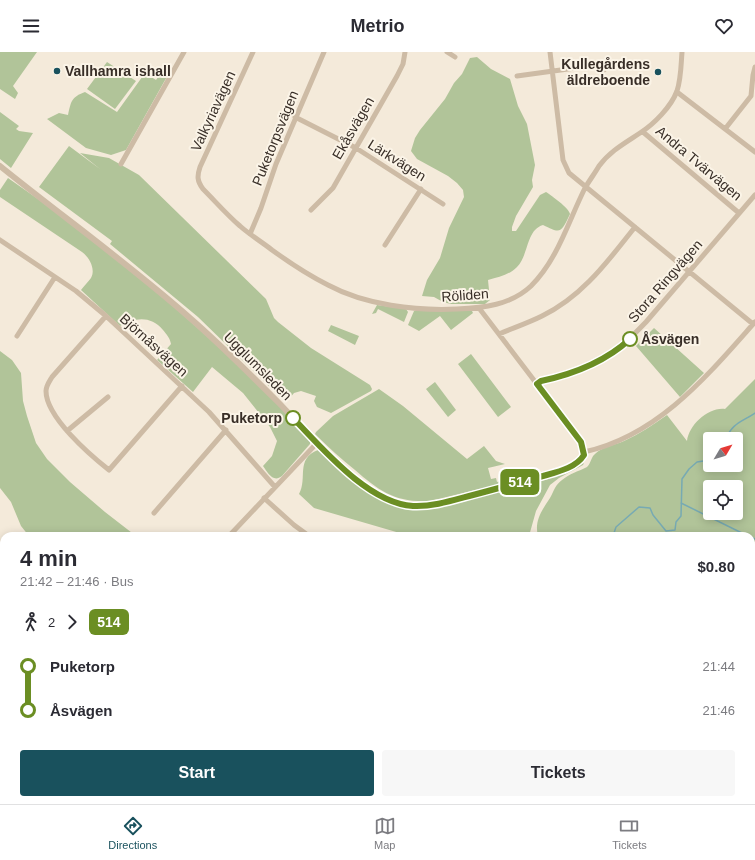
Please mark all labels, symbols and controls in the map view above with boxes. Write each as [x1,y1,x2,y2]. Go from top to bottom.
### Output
icon: menu [20,15,42,37]
icon: heart [713,15,735,37]
text: Metrio [351,16,405,36]
place label: Kullegårdens äldreboende [561,56,650,88]
place label: Vallhamra ishall [65,63,171,79]
marker: Vallhamra ishall [52,66,62,76]
marker: Kullegårdens äldreboende [653,67,663,77]
street label: Valkyriavägen [187,68,239,154]
street label: Puketorpsvägen [249,88,301,188]
street label: Ekåsvägen [329,94,377,162]
street label: Andra Tvärvägen [653,122,745,204]
street label: Lärkvägen [365,136,429,184]
street label: Stora Ringvägen [625,236,705,326]
street label: Röliden [441,285,489,305]
street label: Björnåsvägen [117,310,191,380]
street label: Ugglumsleden [221,329,295,403]
marker: Åsvägen [622,331,638,347]
place label: Åsvägen [641,331,699,347]
place label: Puketorp [221,410,282,426]
marker: Puketorp [285,410,301,426]
north arrow [703,432,743,472]
map controls [703,432,743,520]
line badge: 514 [497,469,543,495]
text: 514 [508,474,532,490]
button: locate [703,480,743,520]
text: 4 min [20,546,77,571]
text: $0.80 [697,558,735,575]
text: 21:42 – 21:46 · Bus [20,574,133,589]
icon: walk [20,611,42,633]
icon: forward [61,611,83,633]
text: 514 [97,614,121,630]
text: 2 [48,615,55,630]
text: Puketorp [50,658,115,675]
text: 21:44 [702,659,735,674]
text: Åsvägen [50,702,113,719]
text: 21:46 [702,703,735,718]
button: Start [20,750,374,796]
button: Tickets [382,750,735,796]
tab: Directions [108,815,157,851]
tab: Map [374,815,396,851]
tab: Tickets [612,815,647,851]

